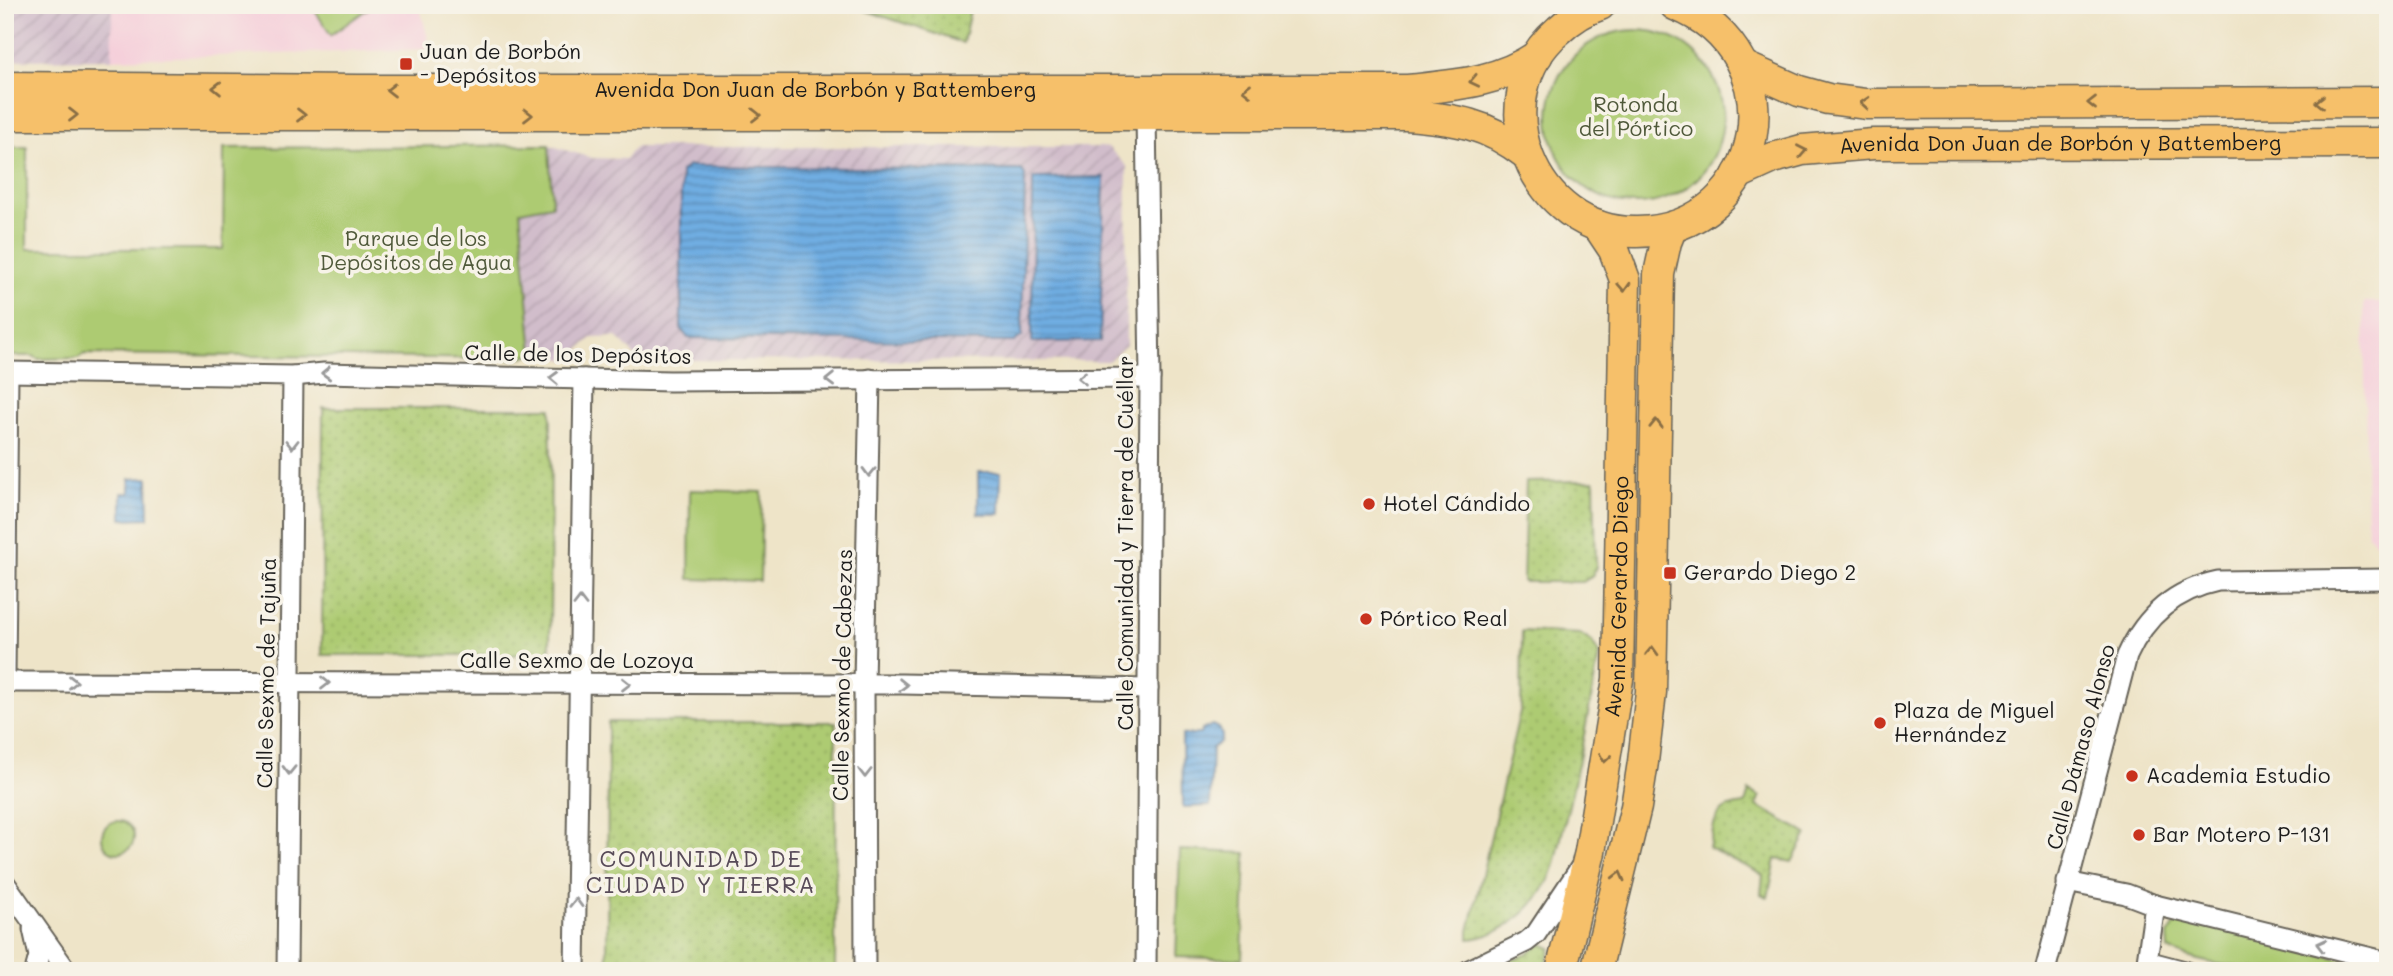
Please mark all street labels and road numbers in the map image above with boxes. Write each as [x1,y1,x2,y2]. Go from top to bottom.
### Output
street label: Avenida Don Juan de Borbón y Battemberg [594,75,1036,102]
street label: Avenida Don Juan de Borbón y Battemberg [1838,128,2281,159]
street label: Calle de los Depósitos [464,338,692,369]
street label: Calle Comunidad y Tierra de Cuéllar [1111,356,1138,730]
street label: Avenida Gerardo Diego [1597,476,1634,719]
street label: Calle Sexmo de Cabezas [826,549,857,801]
street label: Calle Sexmo de Tajuña [250,557,281,789]
street label: Calle Dámaso Alonso [2039,641,2120,852]
street label: Calle Sexmo de Lozoya [460,646,694,673]

